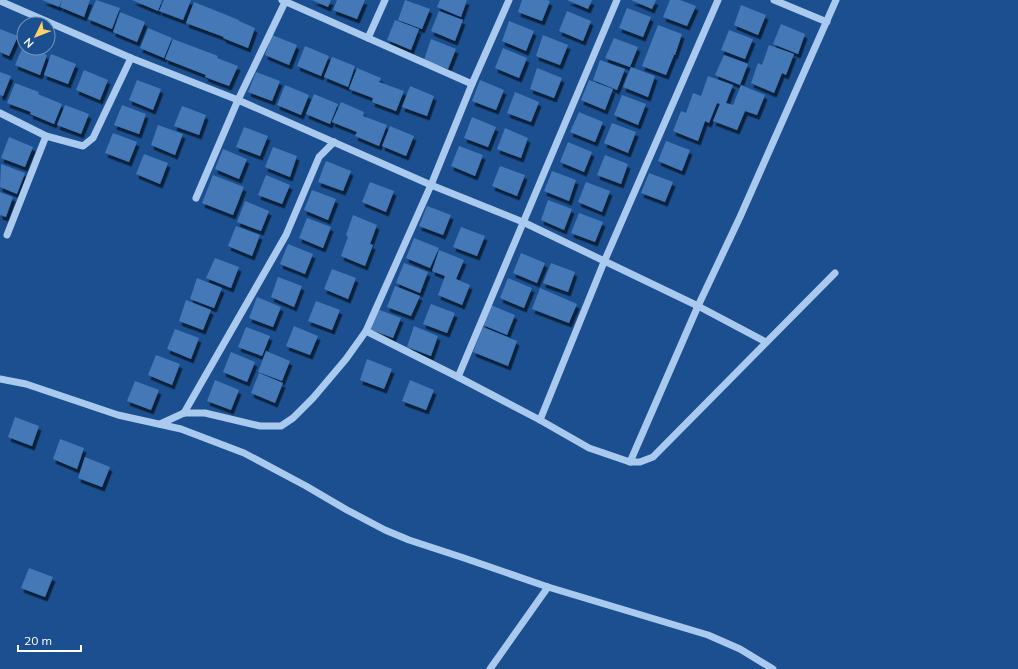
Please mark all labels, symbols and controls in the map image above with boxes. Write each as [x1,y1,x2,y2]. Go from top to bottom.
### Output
north arrow [16,16,56,56]
text: N [21,35,37,51]
scale bar [18,627,81,653]
text: 20 m [24,633,52,648]

